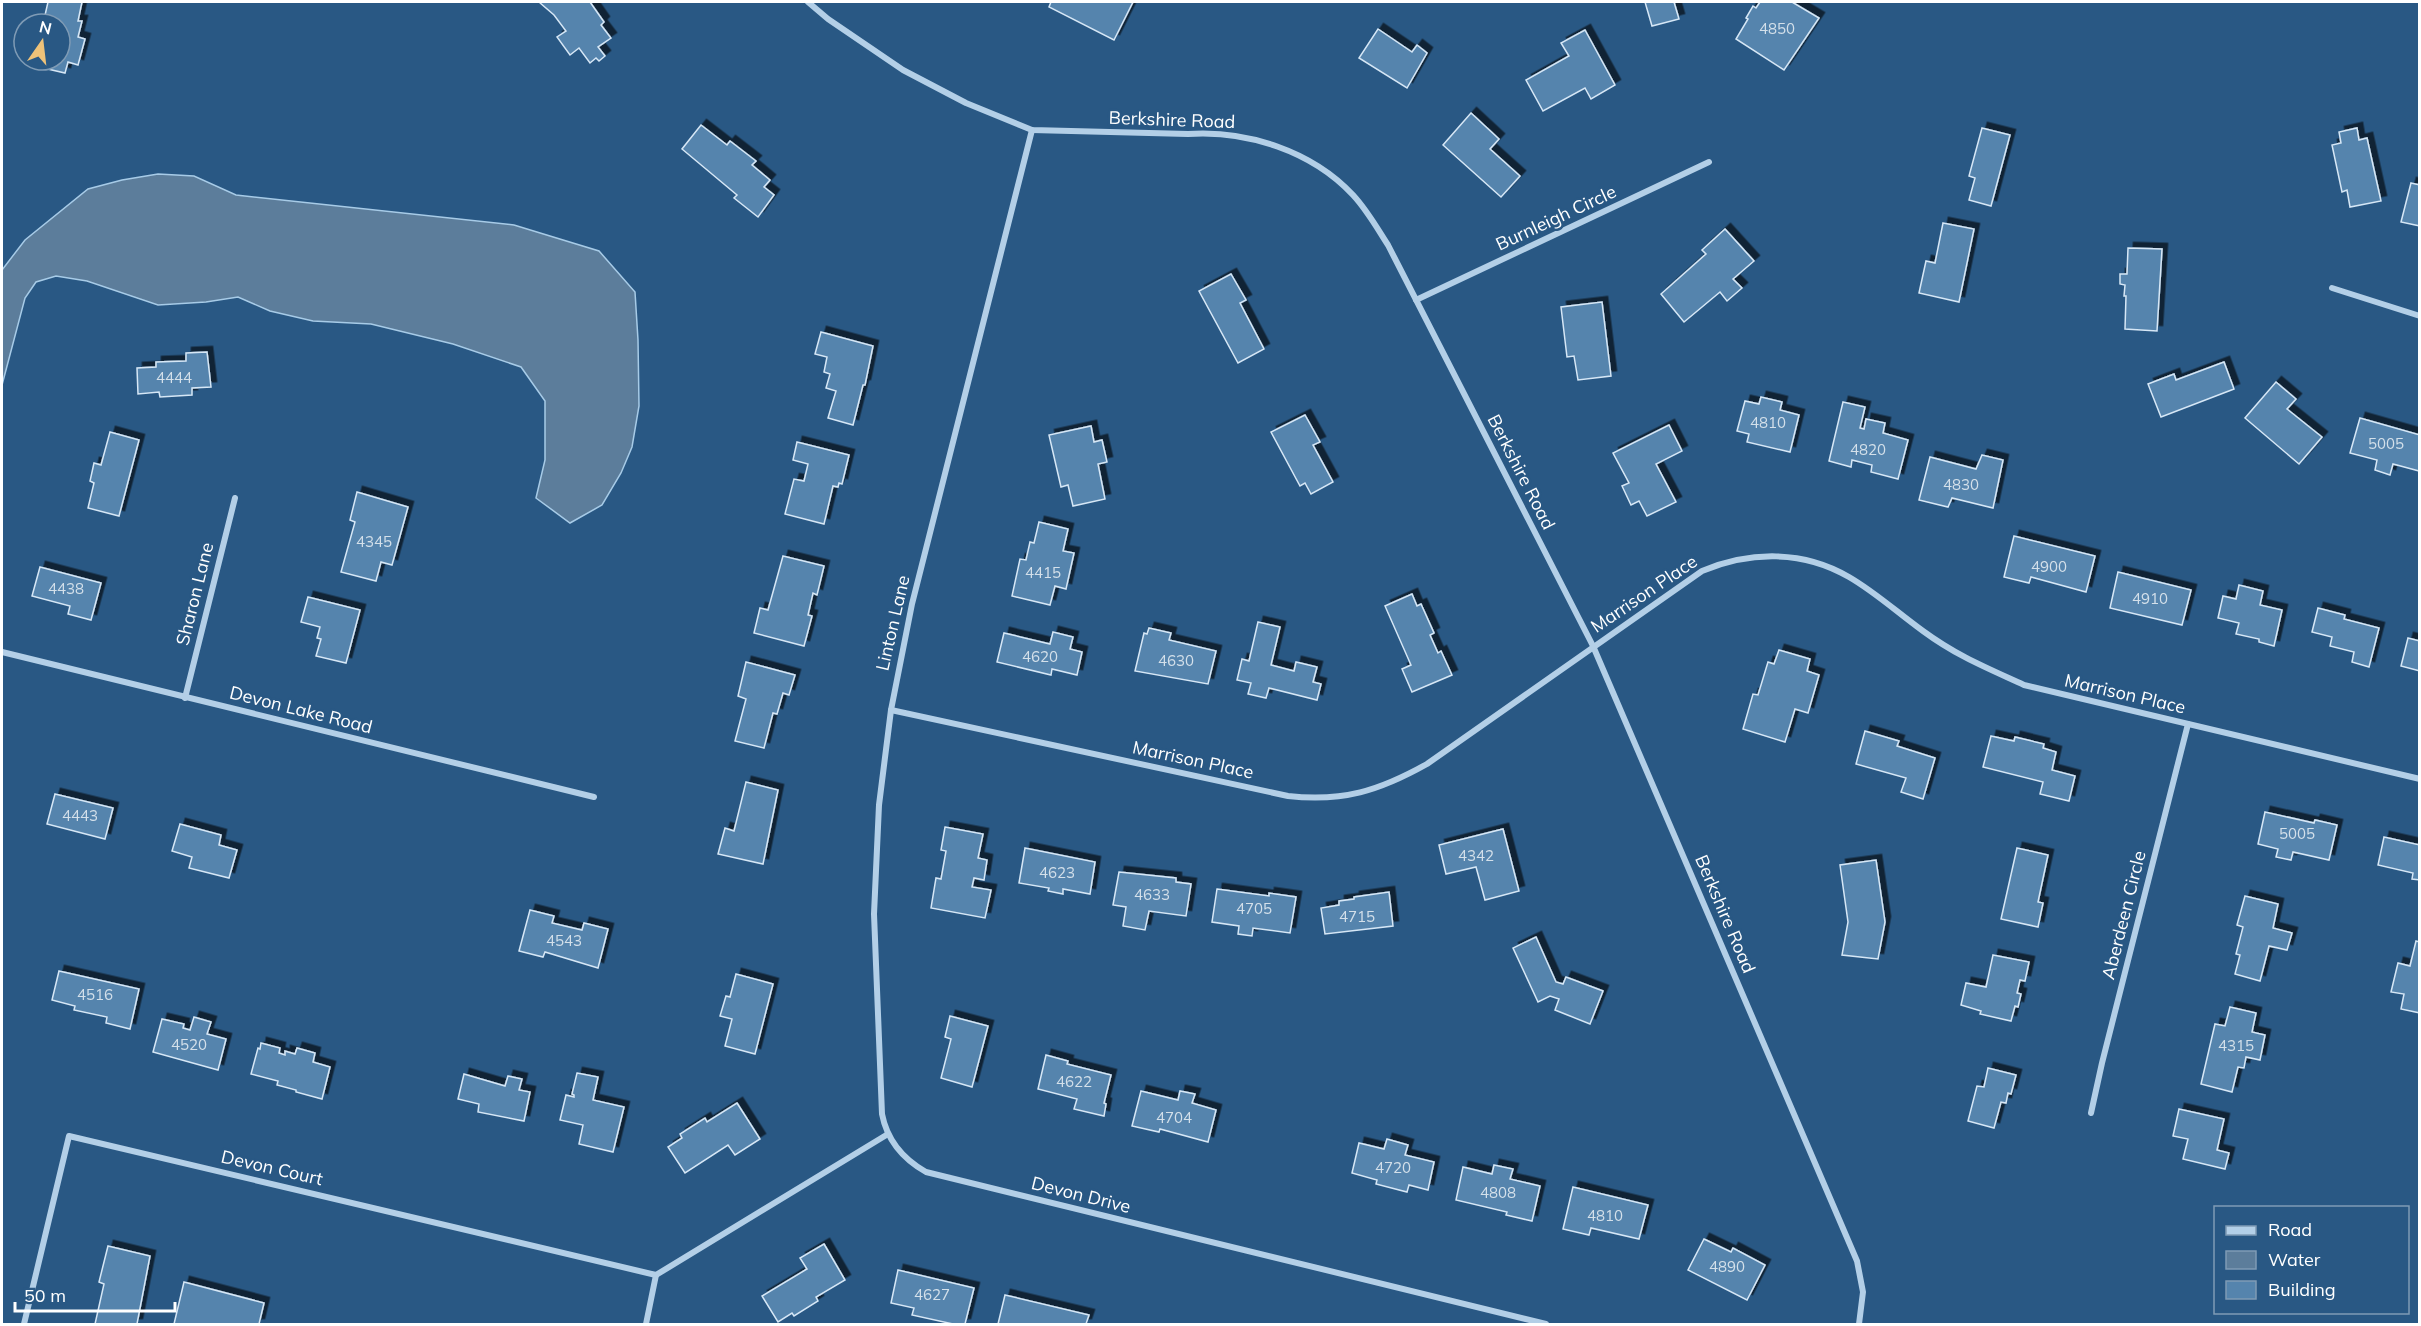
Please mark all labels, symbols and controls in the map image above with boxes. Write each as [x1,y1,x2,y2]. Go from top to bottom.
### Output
north arrow [12,12,72,72]
text: N [37,16,54,39]
house number: 4850 [1759,19,1795,38]
street label: Berkshire Road [1108,106,1236,133]
street label: Burnleigh Circle [1492,180,1620,255]
house number: 4444 [156,368,192,387]
street label: Berkshire Road [1482,410,1560,533]
house number: 4810 [1750,413,1786,432]
house number: 5005 [2368,434,2404,453]
house number: 4820 [1850,440,1886,459]
house number: 4830 [1943,475,1979,494]
house number: 4345 [356,532,392,551]
street label: Sharon Lane [171,540,218,648]
street label: Marrison Place [1586,550,1701,638]
house number: 4900 [2031,557,2067,576]
house number: 4415 [1025,563,1061,582]
street label: Linton Lane [870,573,915,673]
house number: 4438 [48,579,84,598]
house number: 4910 [2132,589,2168,608]
house number: 4620 [1022,647,1058,666]
house number: 4630 [1158,651,1194,670]
street label: Marrison Place [2062,668,2188,719]
street label: Devon Lake Road [227,681,375,738]
street label: Marrison Place [1130,735,1256,784]
house number: 4443 [62,806,98,825]
house number: 5005 [2279,824,2315,843]
house number: 4342 [1458,846,1494,865]
street label: Aberdeen Circle [2096,848,2151,982]
street label: Berkshire Road [1690,851,1761,977]
house number: 4623 [1039,863,1075,882]
house number: 4633 [1134,885,1170,904]
house number: 4705 [1236,899,1272,918]
house number: 4715 [1339,907,1375,926]
house number: 4543 [546,931,582,950]
house number: 4516 [77,985,113,1004]
house number: 4520 [171,1035,207,1054]
house number: 4315 [2218,1036,2254,1055]
house number: 4622 [1056,1072,1092,1091]
house number: 4704 [1156,1108,1192,1127]
street label: Devon Court [219,1145,325,1190]
house number: 4720 [1375,1158,1411,1177]
street label: Devon Drive [1029,1171,1133,1218]
house number: 4808 [1480,1183,1516,1202]
house number: 4810 [1587,1206,1623,1225]
legend [2214,1206,2409,1314]
text: Road [2268,1218,2312,1241]
text: Water [2268,1248,2321,1271]
house number: 4890 [1709,1257,1745,1276]
scale bar [15,1275,176,1313]
text: Building [2268,1278,2336,1301]
text: 50 m [24,1284,66,1307]
house number: 4627 [914,1285,950,1304]

